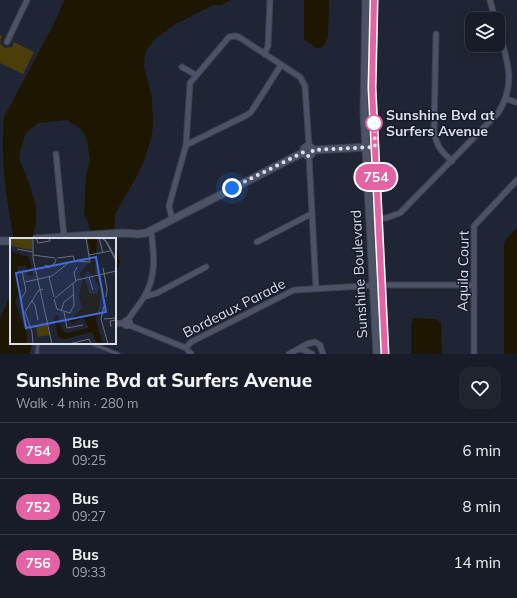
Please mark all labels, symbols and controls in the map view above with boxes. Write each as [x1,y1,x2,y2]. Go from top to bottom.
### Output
map controls [465,12,505,52]
button: layers [465,12,505,52]
place label: Sunshine Bvd at Surfers Avenue [386,106,495,140]
marker: Sunshine Bvd at Surfers Avenue [365,114,383,132]
line badge: 754 [353,164,399,190]
text: 754 [363,168,389,186]
your location [222,178,242,198]
street label: Sunshine Boulevard [347,209,371,339]
street label: Aquila Court [453,230,473,312]
inset map [10,238,116,344]
street label: Bordeaux Parade [180,274,288,342]
button: heart [459,367,501,409]
text: Sunshine Bvd at Surfers Avenue [16,368,312,392]
text: Walk · 4 min · 280 m [16,395,138,411]
text: Bus [72,433,99,452]
text: 6 min [463,441,501,460]
text: 754 [25,442,51,460]
text: 09:25 [72,452,106,468]
text: Bus [72,489,99,508]
text: 8 min [463,497,501,516]
text: 752 [25,498,51,516]
text: 09:27 [72,508,106,524]
text: Bus [72,545,99,564]
text: 14 min [454,553,501,572]
text: 756 [25,554,51,572]
text: 09:33 [72,564,106,580]

